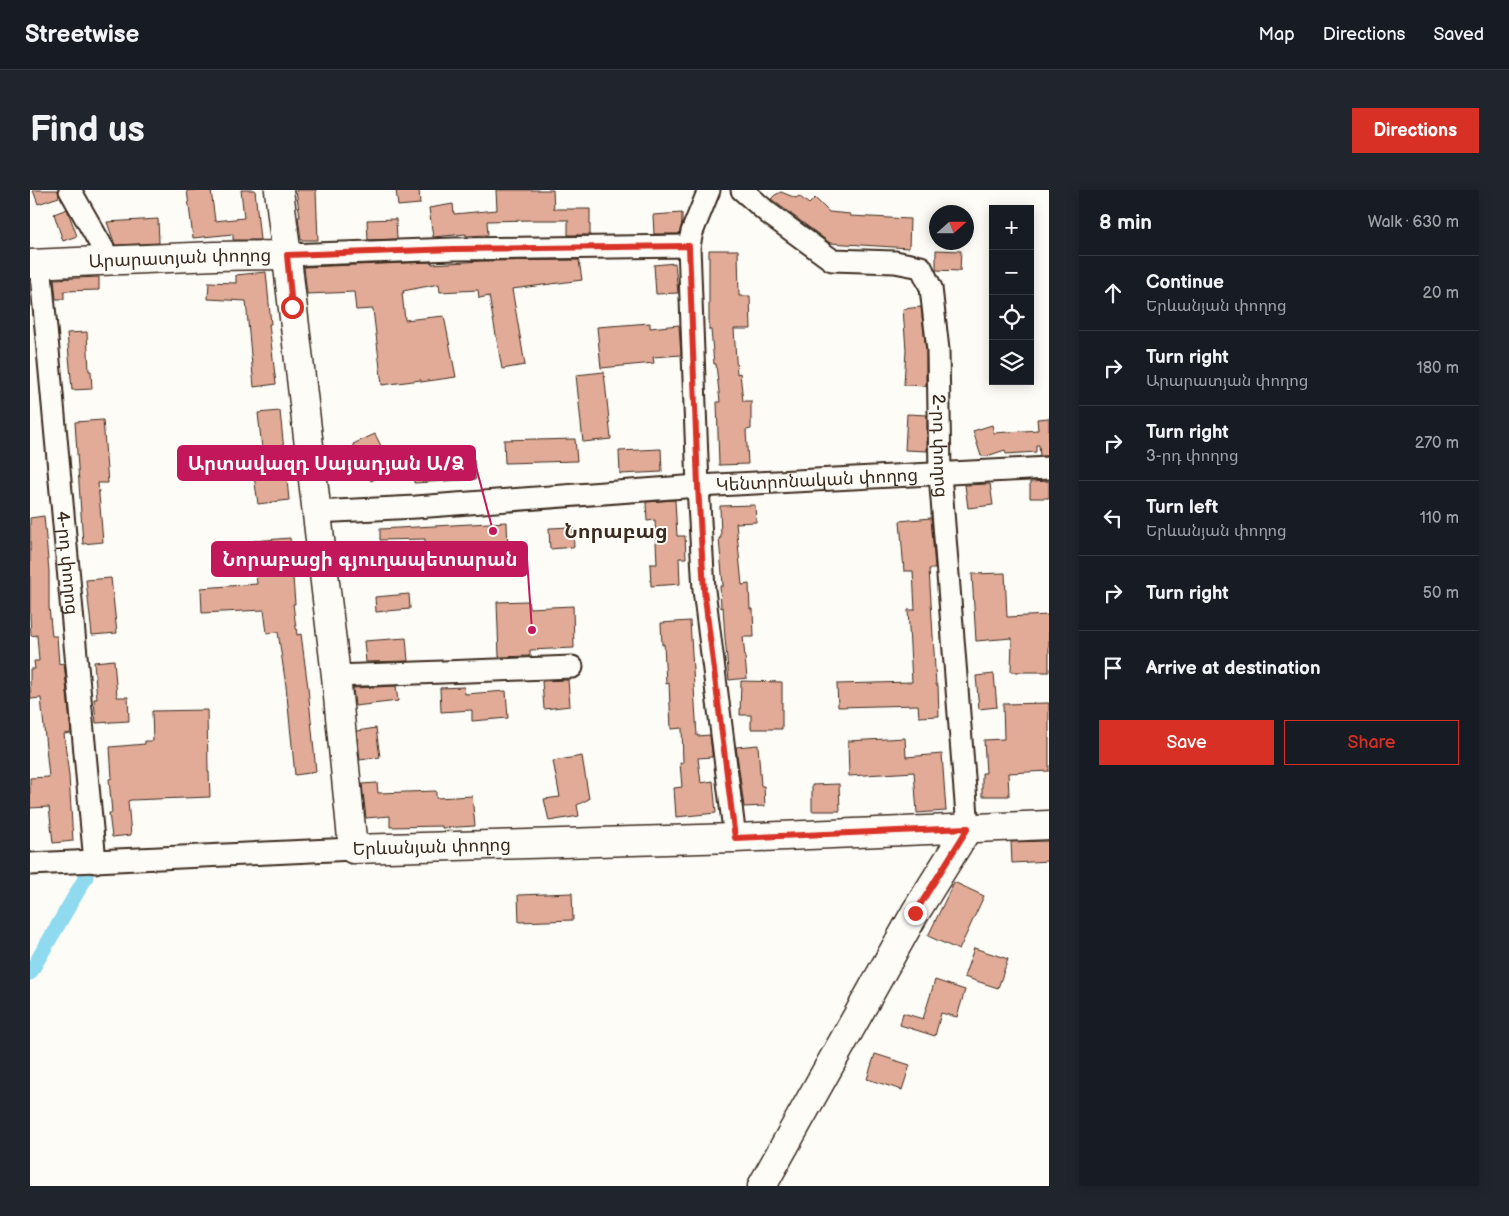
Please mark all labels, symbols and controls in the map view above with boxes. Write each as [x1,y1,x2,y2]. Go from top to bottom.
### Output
text: Streetwise [25,20,139,49]
text: Map [1259,24,1295,45]
text: Directions [1323,24,1405,45]
text: Saved [1433,24,1484,45]
button: Directions [1352,108,1479,153]
text: Find us [30,109,145,152]
north arrow [929,205,974,250]
map controls [989,205,1034,385]
button: + [989,205,1034,250]
text: 8 min [1099,210,1152,235]
text: Walk · 630 m [1368,213,1459,232]
street label: Արարատյան փողոց [88,245,271,272]
button: − [989,250,1034,295]
text: Continue [1146,271,1224,294]
icon: ahead [1099,279,1127,307]
text: 20 m [1423,284,1459,303]
button: locate [989,295,1034,340]
route start [281,296,304,319]
text: Երևանյան փողոց [1146,297,1287,316]
button: layers [989,340,1034,385]
text: Turn right [1146,346,1229,369]
icon: right [1099,354,1127,382]
text: 180 m [1417,359,1459,378]
text: Արարատյան փողոց [1146,372,1308,391]
street label: 2-րդ փողոց [928,394,952,498]
text: Turn right [1146,421,1229,444]
icon: right [1099,429,1127,457]
text: 270 m [1415,434,1459,453]
callout: Արտավազդ Սայադյան Ա/Ձ [178,446,475,480]
text: 3-րդ փողոց [1146,447,1239,466]
text: Արտավազդ Սայադյան Ա/Ձ [188,453,465,476]
street label: Կենտրոնական փողոց [715,465,919,496]
text: Turn left [1146,496,1218,519]
icon: left [1099,504,1127,532]
text: 110 m [1420,509,1459,528]
street label: 4-րդ փողոց [52,510,82,616]
district label: Նորաբաց [564,520,668,544]
text: Երևանյան փողոց [1146,522,1287,541]
callout: Նորաբացի գյուղապետարան [212,542,527,576]
text: Նորաբացի գյուղապետարան [222,549,518,572]
icon: right [1099,579,1127,607]
text: Turn right [1146,582,1229,605]
text: 50 m [1423,584,1459,603]
icon: arrive [1099,654,1127,682]
text: Arrive at destination [1146,657,1321,680]
button: Save [1099,720,1274,765]
button: Share [1284,720,1459,765]
street label: Երևանյան փողոց [352,834,511,860]
route end [904,902,927,925]

